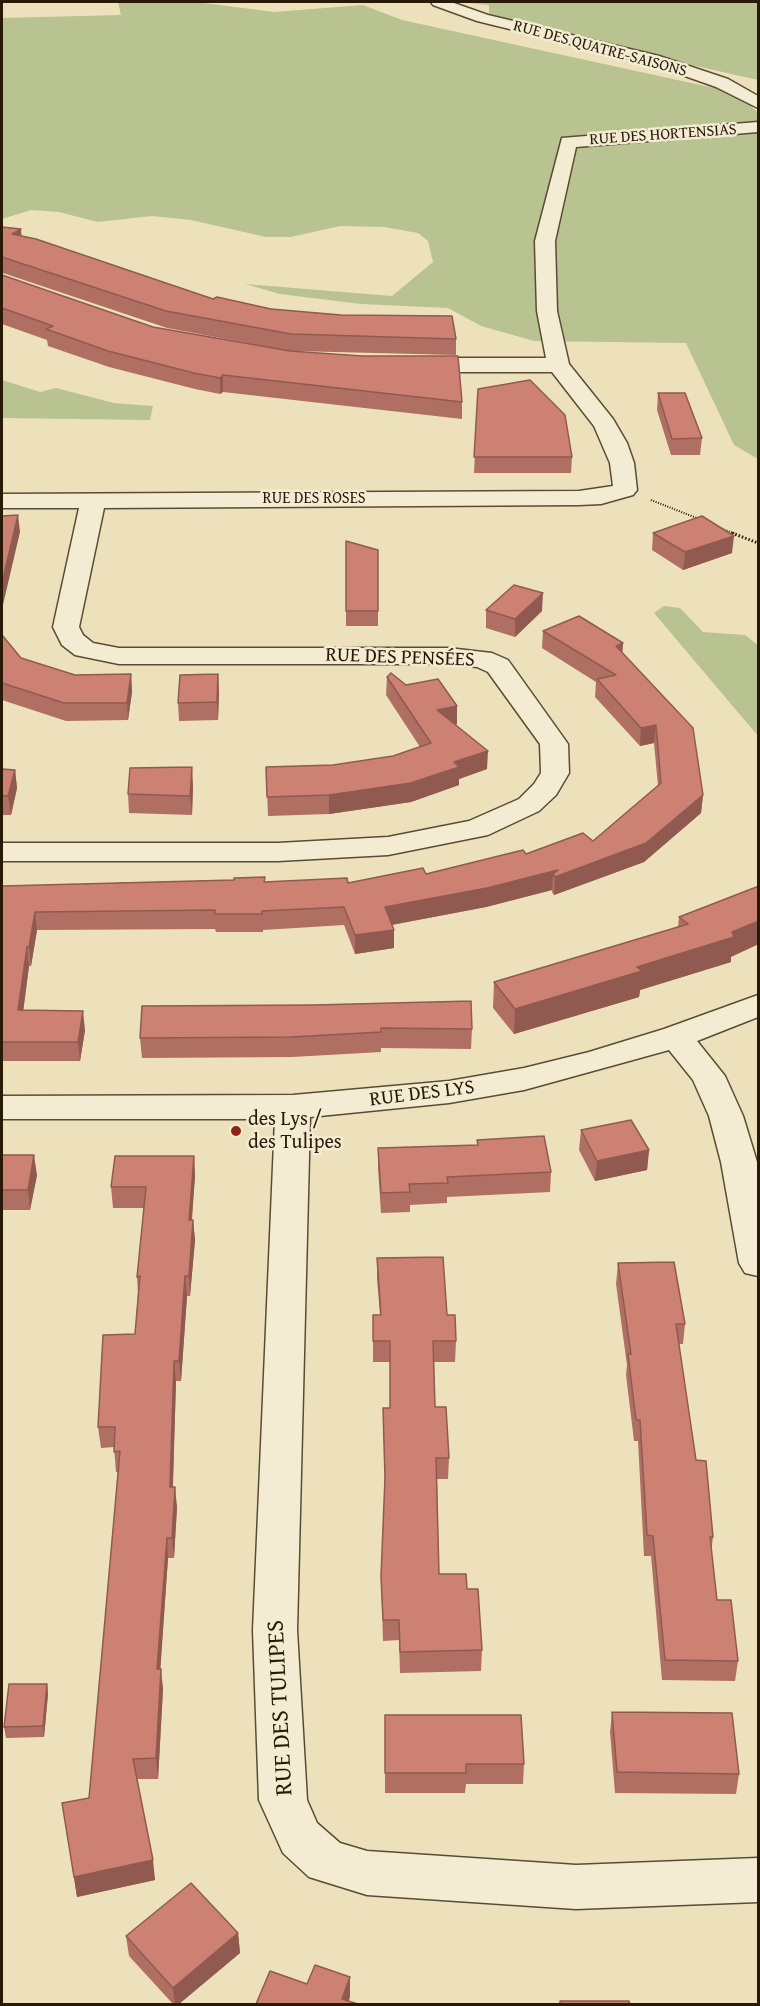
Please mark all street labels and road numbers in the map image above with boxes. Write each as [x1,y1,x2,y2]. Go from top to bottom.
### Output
street label: RUE DES QUATRE-SAISONS [511,17,689,81]
street label: RUE DES HORTENSIAS [589,120,737,150]
street label: RUE DES ROSES [262,489,366,509]
street label: RUE DES PENSÉES [325,643,475,673]
street label: RUE DES LYS [368,1076,476,1112]
street label: RUE DES TULIPES [262,1619,300,1797]

